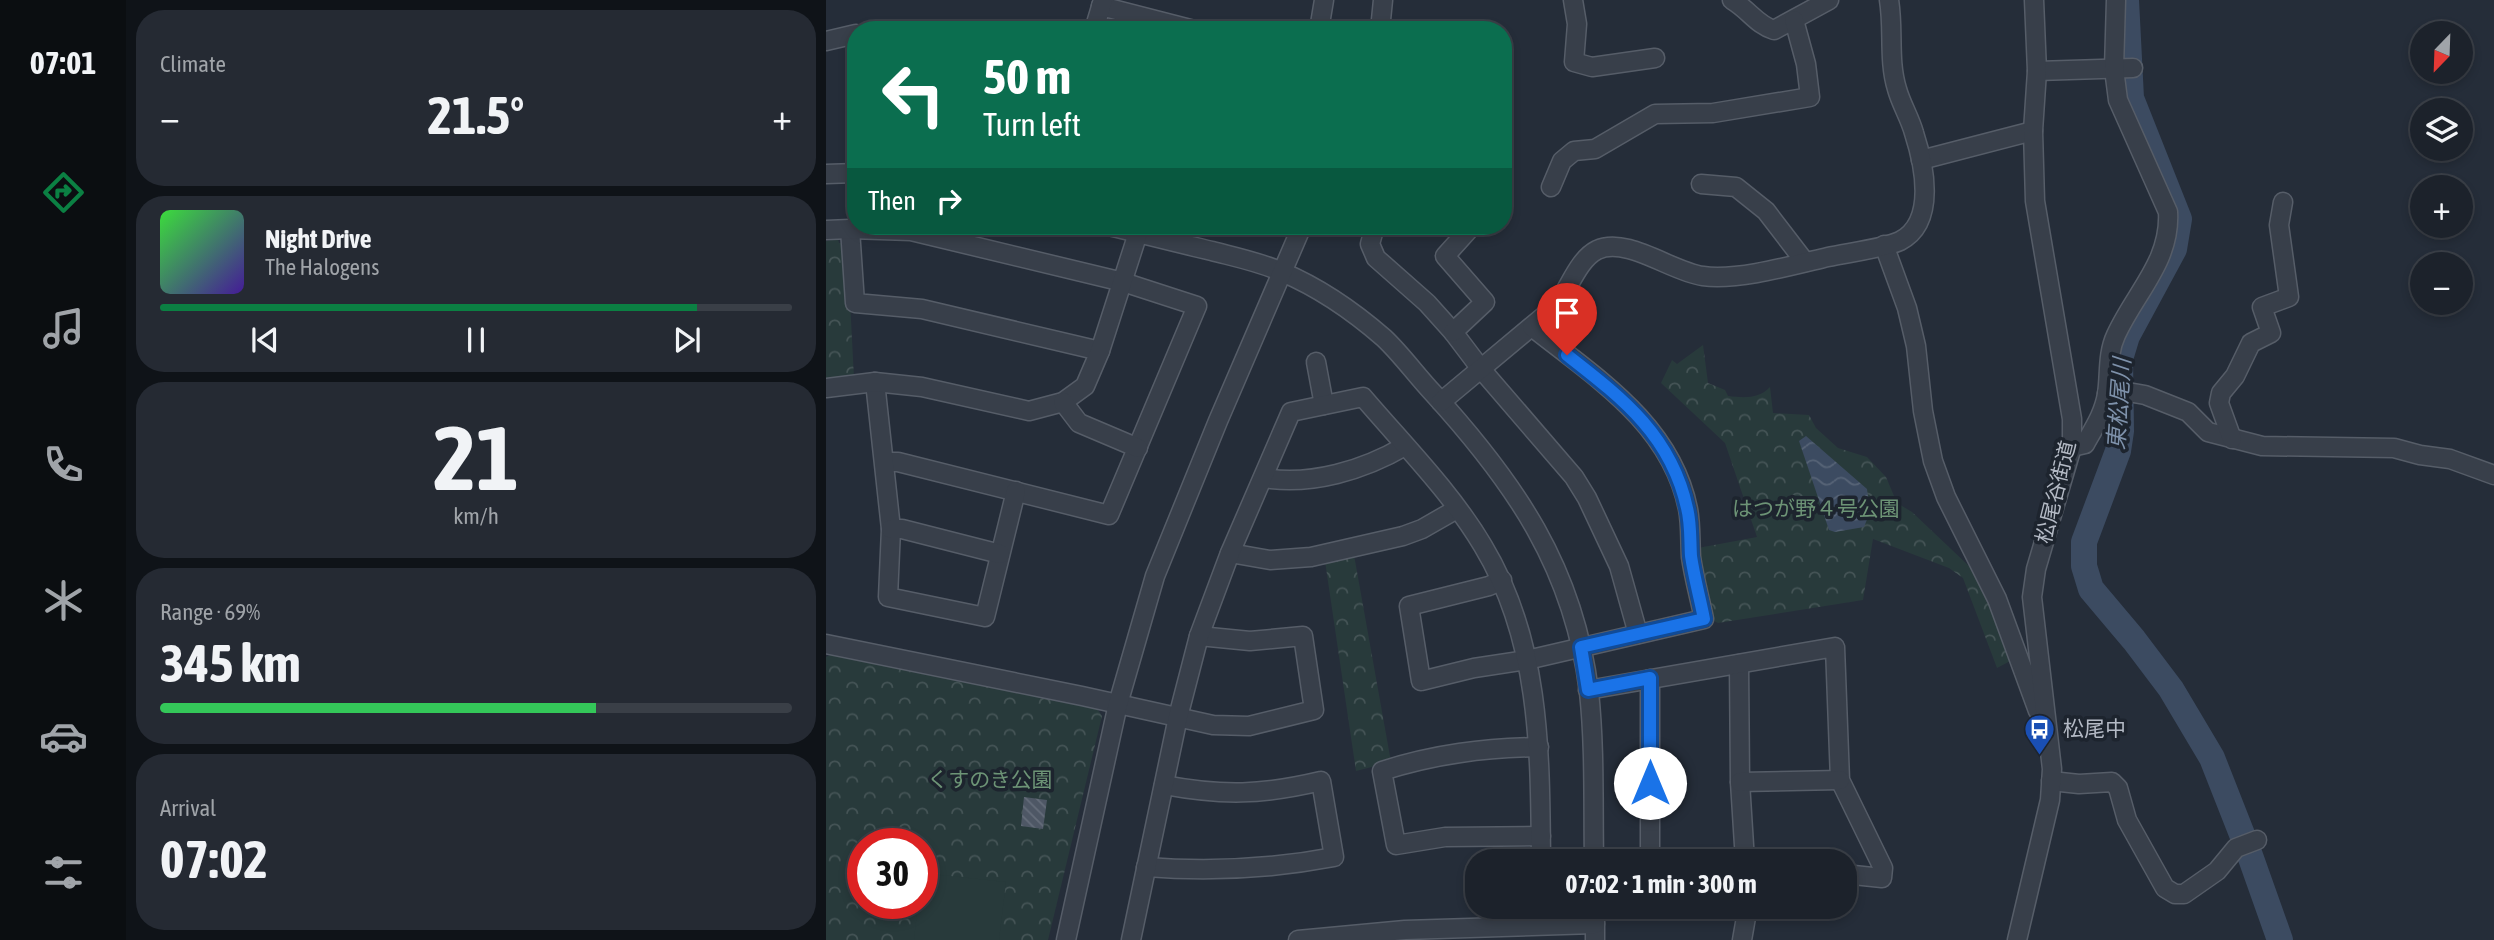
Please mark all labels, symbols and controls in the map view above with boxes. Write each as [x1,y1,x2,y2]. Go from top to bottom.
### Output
north arrow [2410,21,2473,84]
map controls [2410,21,2473,315]
text: 07:01 [30,44,96,81]
text: 50 m [983,48,1071,104]
icon: left [868,49,959,140]
text: Climate [160,51,226,77]
text: 21.5° [428,85,524,145]
text: − [160,95,180,138]
text: + [772,95,792,138]
button: layers [2410,98,2473,161]
text: Turn left [983,106,1081,143]
icon: directions [39,168,88,217]
button: + [2410,175,2473,238]
icon: right [930,182,968,220]
text: Then [868,186,916,216]
text: Night Drive [265,224,372,254]
button: − [2410,252,2473,315]
text: The Halogens [265,254,379,280]
pin [1537,283,1597,355]
icon: arrive [1548,294,1586,332]
icon: music [39,304,88,353]
icon: previous [246,321,284,359]
icon: pause [457,321,495,359]
icon: next [668,321,706,359]
water label: 東松尾川 [2103,354,2135,451]
text: 21 [433,405,519,509]
street label: 松尾谷街道 [2031,438,2079,546]
icon: phone [39,440,88,489]
park label: はつが野４号公園 [1732,496,1900,520]
text: km/h [453,503,499,529]
icon: climate [39,576,88,625]
text: Range · 69% [160,599,260,625]
text: 345 km [160,633,301,693]
icon: car [39,712,88,761]
bus stop icon: 松尾中 [2023,712,2057,756]
place label: 松尾中 [2063,716,2126,740]
position arrow [1613,746,1687,820]
park label: くすのき公園 [927,767,1053,791]
text: Arrival [160,795,216,821]
speed limit sign: 30 [847,828,938,919]
text: 07:02 [160,829,268,889]
icon: filters [39,848,88,897]
text: 07:02 · 1 min · 300 m [1565,869,1757,899]

